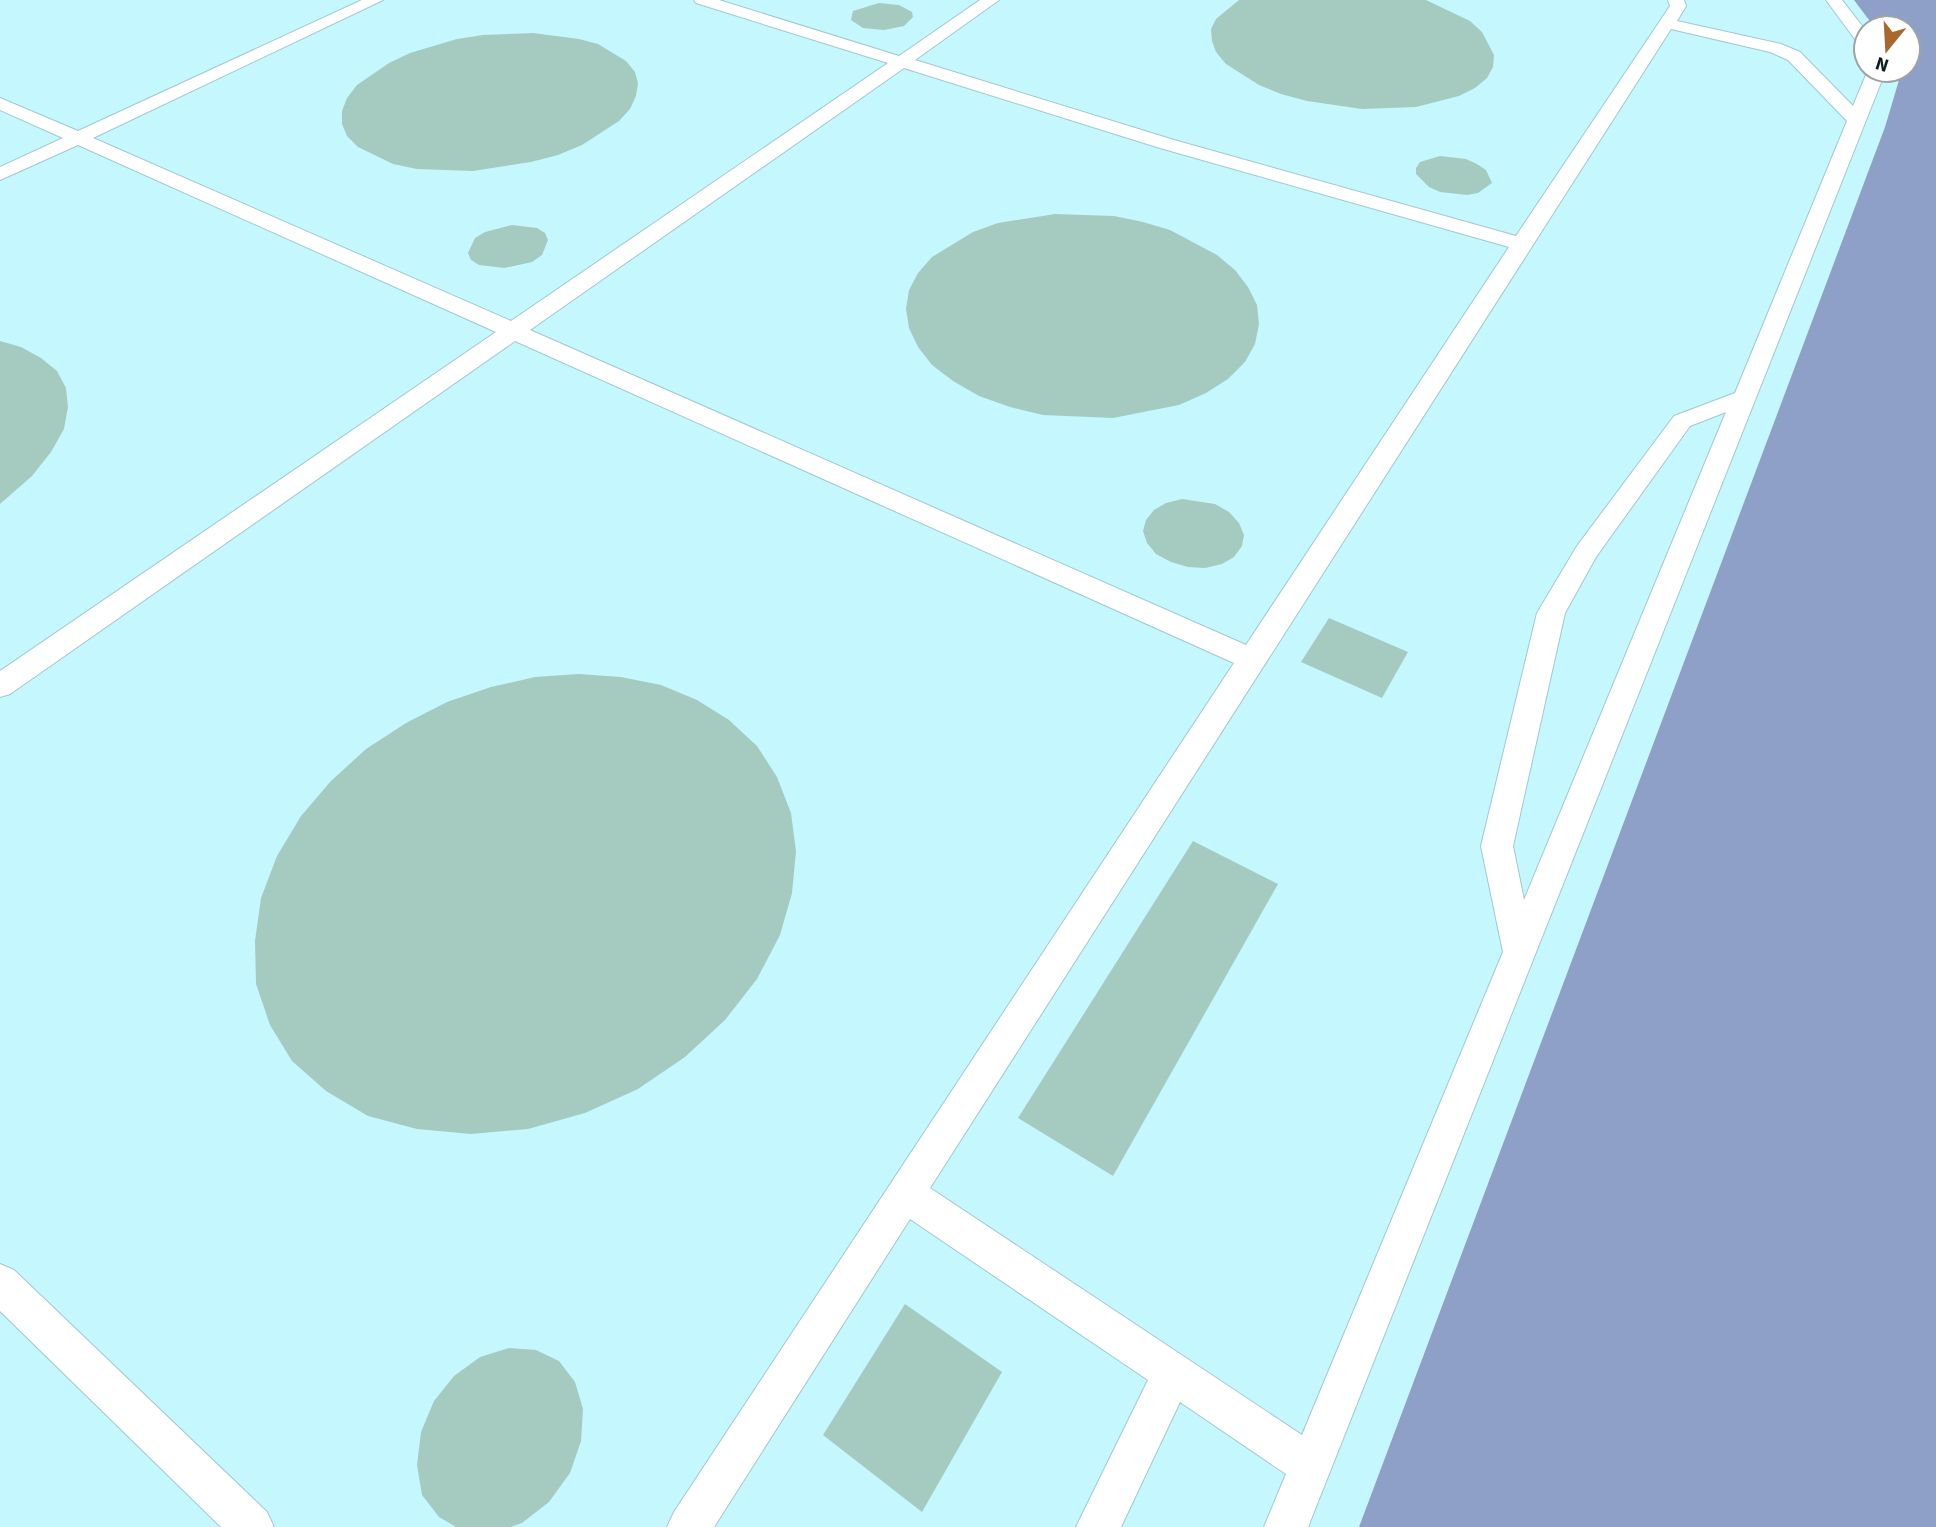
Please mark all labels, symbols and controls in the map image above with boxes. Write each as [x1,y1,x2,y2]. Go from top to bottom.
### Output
north arrow [1852,14,1922,84]
text: N [1872,49,1892,79]

